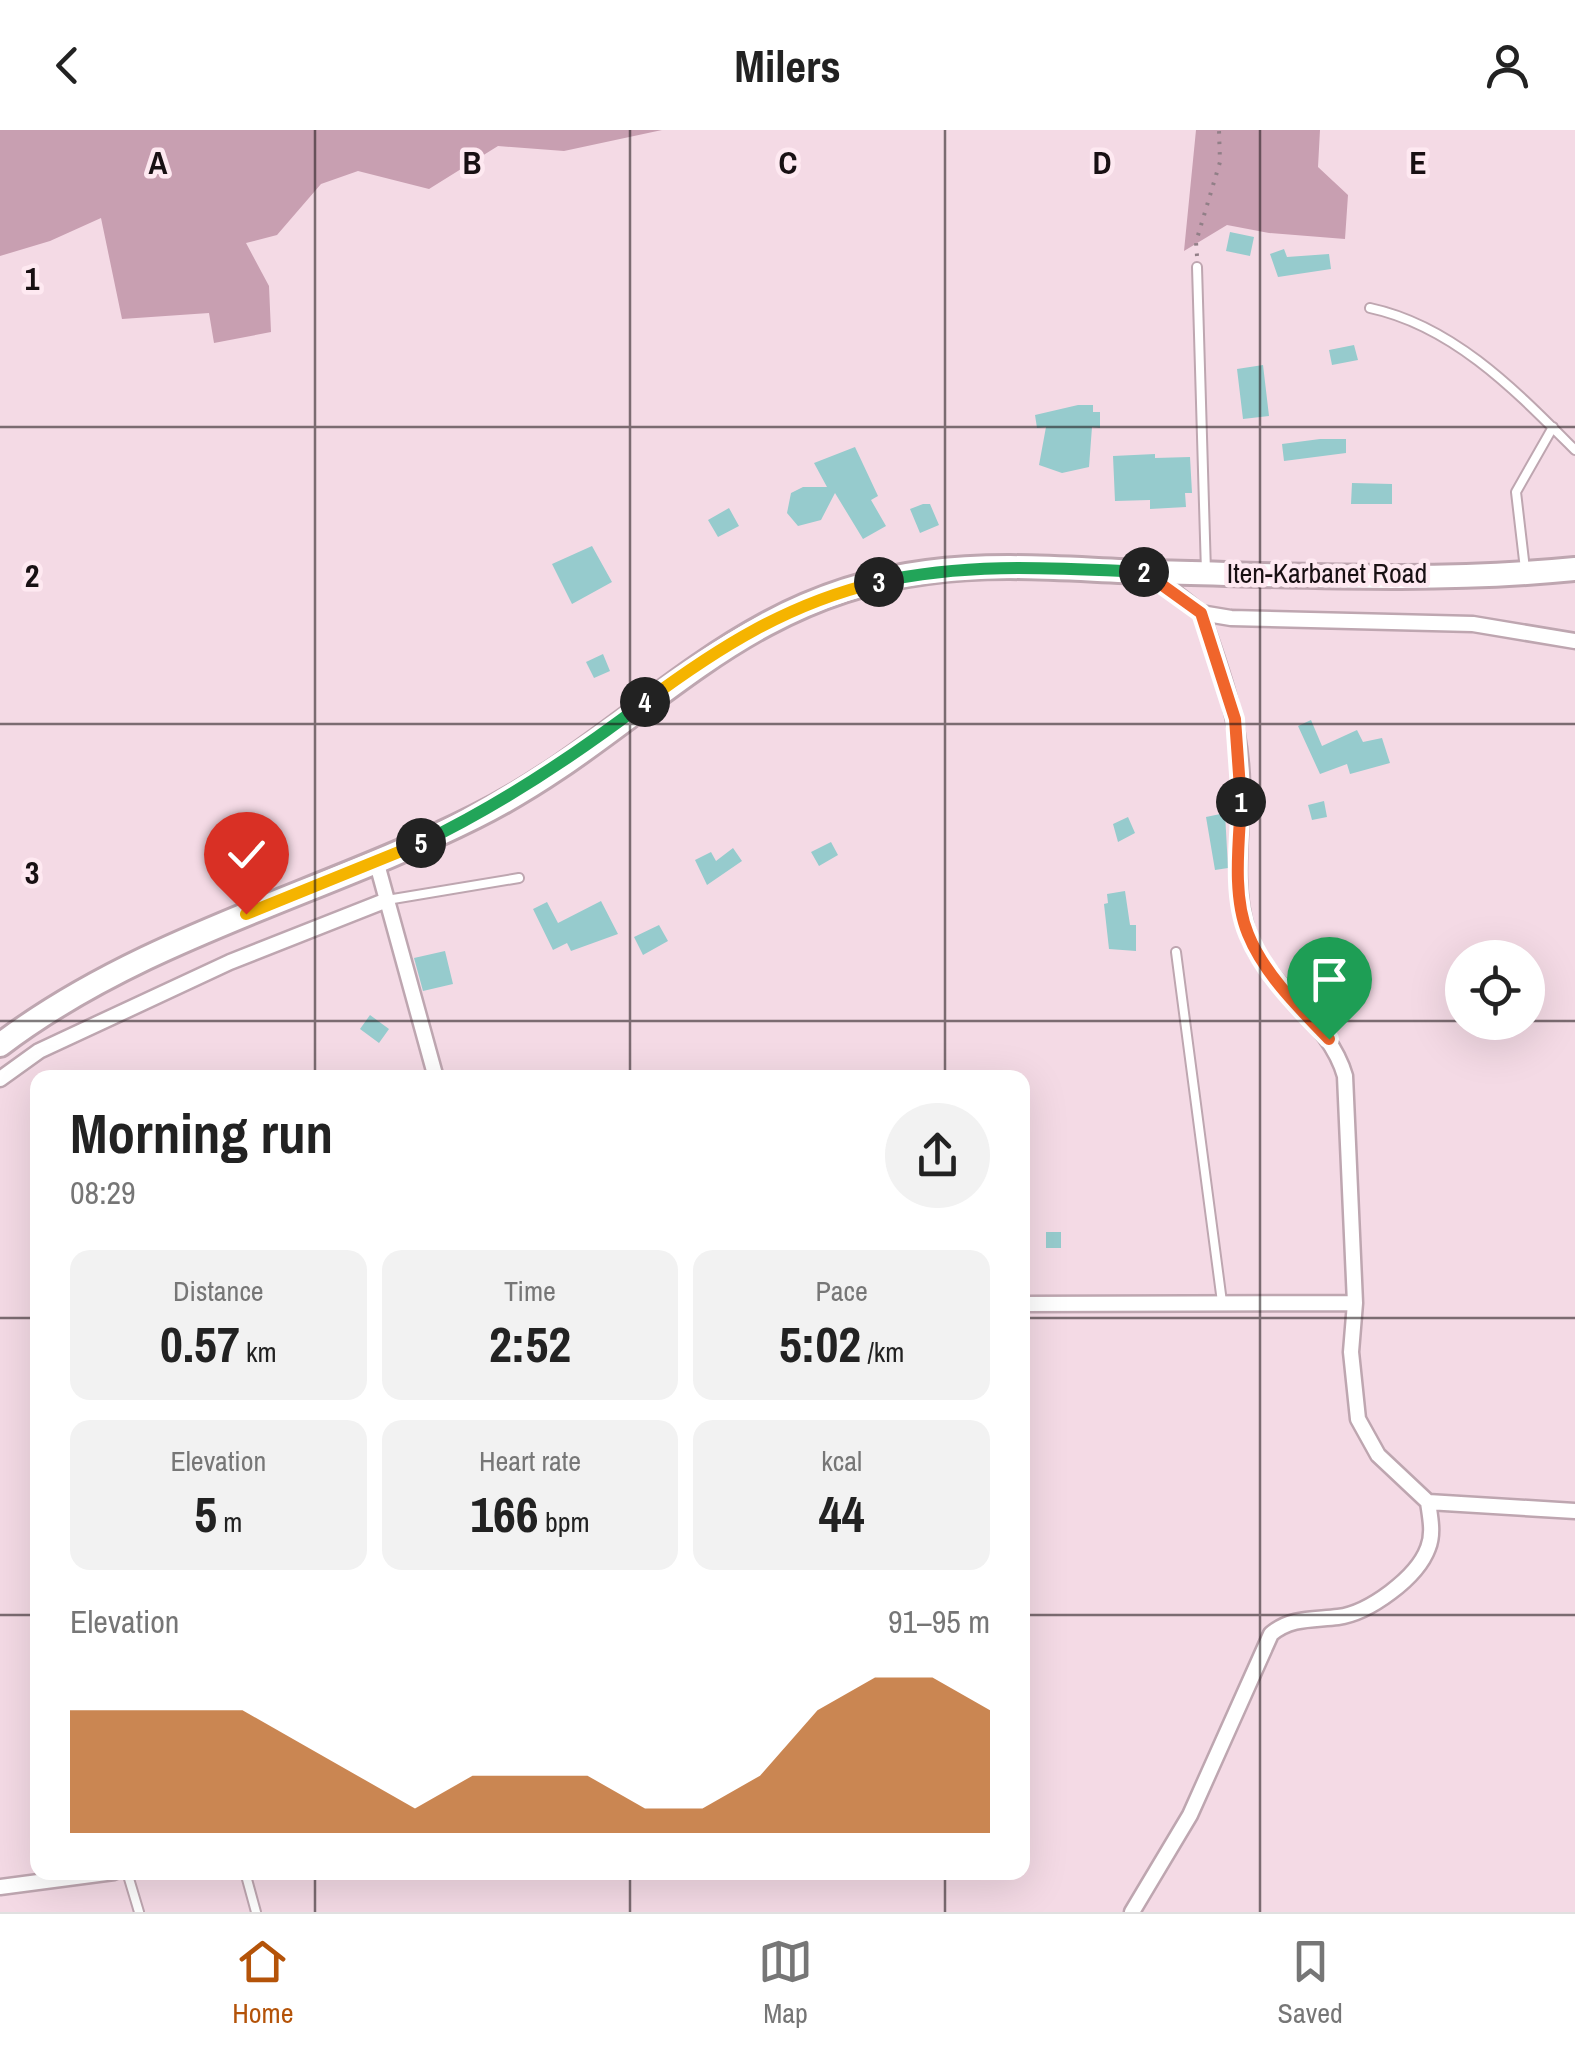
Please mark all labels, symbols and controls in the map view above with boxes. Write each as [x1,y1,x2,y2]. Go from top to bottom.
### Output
text: Milers [734,35,841,96]
icon: back [40,38,95,93]
icon: person [1480,38,1535,93]
text: A [149,141,168,184]
text: B [463,141,481,184]
text: C [779,141,797,184]
text: D [1093,141,1111,184]
text: E [1409,141,1427,184]
text: 1 [25,257,40,300]
pin: 2 [1119,547,1169,597]
text: 2 [1138,553,1150,591]
text: 2 [25,554,39,597]
street label: Iten-Karbanet Road [1227,554,1427,592]
pin: 3 [854,557,904,607]
text: 3 [873,563,885,601]
pin: 4 [620,677,670,727]
text: 4 [639,683,651,721]
pin: 1 [1216,777,1266,827]
text: 1 [1235,783,1247,821]
pin [204,812,289,915]
pin: 5 [396,818,446,868]
text: 5 [415,824,427,862]
icon: check [219,827,274,882]
text: 3 [25,851,39,894]
pin [1287,937,1372,1040]
map controls [1445,940,1545,1040]
button: locate [1445,940,1545,1040]
icon: arrive [1302,952,1357,1007]
text: Morning run [70,1096,333,1170]
button: share [885,1103,990,1208]
text: 08:29 [70,1171,136,1214]
text: Distance [173,1272,264,1310]
text: Time [504,1272,556,1310]
text: Pace [815,1272,868,1310]
text: 0.57 [160,1310,240,1378]
text: 2:52 [489,1310,571,1378]
text: 5:02 [779,1310,861,1378]
text: km [240,1333,277,1371]
text: /km [861,1333,904,1371]
text: Elevation [170,1442,266,1480]
text: Heart rate [479,1442,581,1480]
text: kcal [821,1442,862,1480]
text: 5 [194,1480,217,1548]
text: 166 [470,1480,539,1548]
text: 44 [819,1480,864,1548]
text: m [217,1503,242,1541]
text: bpm [539,1503,590,1541]
text: Elevation [70,1600,179,1643]
text: 91–95 m [888,1600,990,1643]
tab: Home [232,1934,294,2032]
tab: Map [758,1934,813,2032]
tab: Saved [1278,1934,1343,2032]

